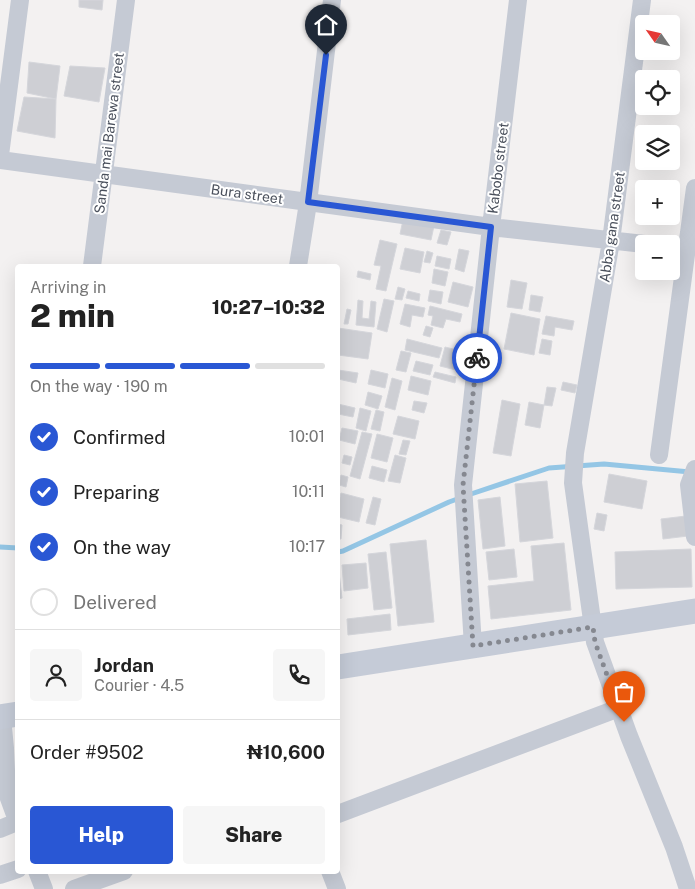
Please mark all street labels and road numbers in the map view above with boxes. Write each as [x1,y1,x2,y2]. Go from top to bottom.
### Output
street label: Sanda mai Barewa street [91,51,127,215]
street label: Kabobo street [484,121,512,215]
street label: Abba gana street [596,171,628,283]
street label: Bura street [210,181,284,207]

